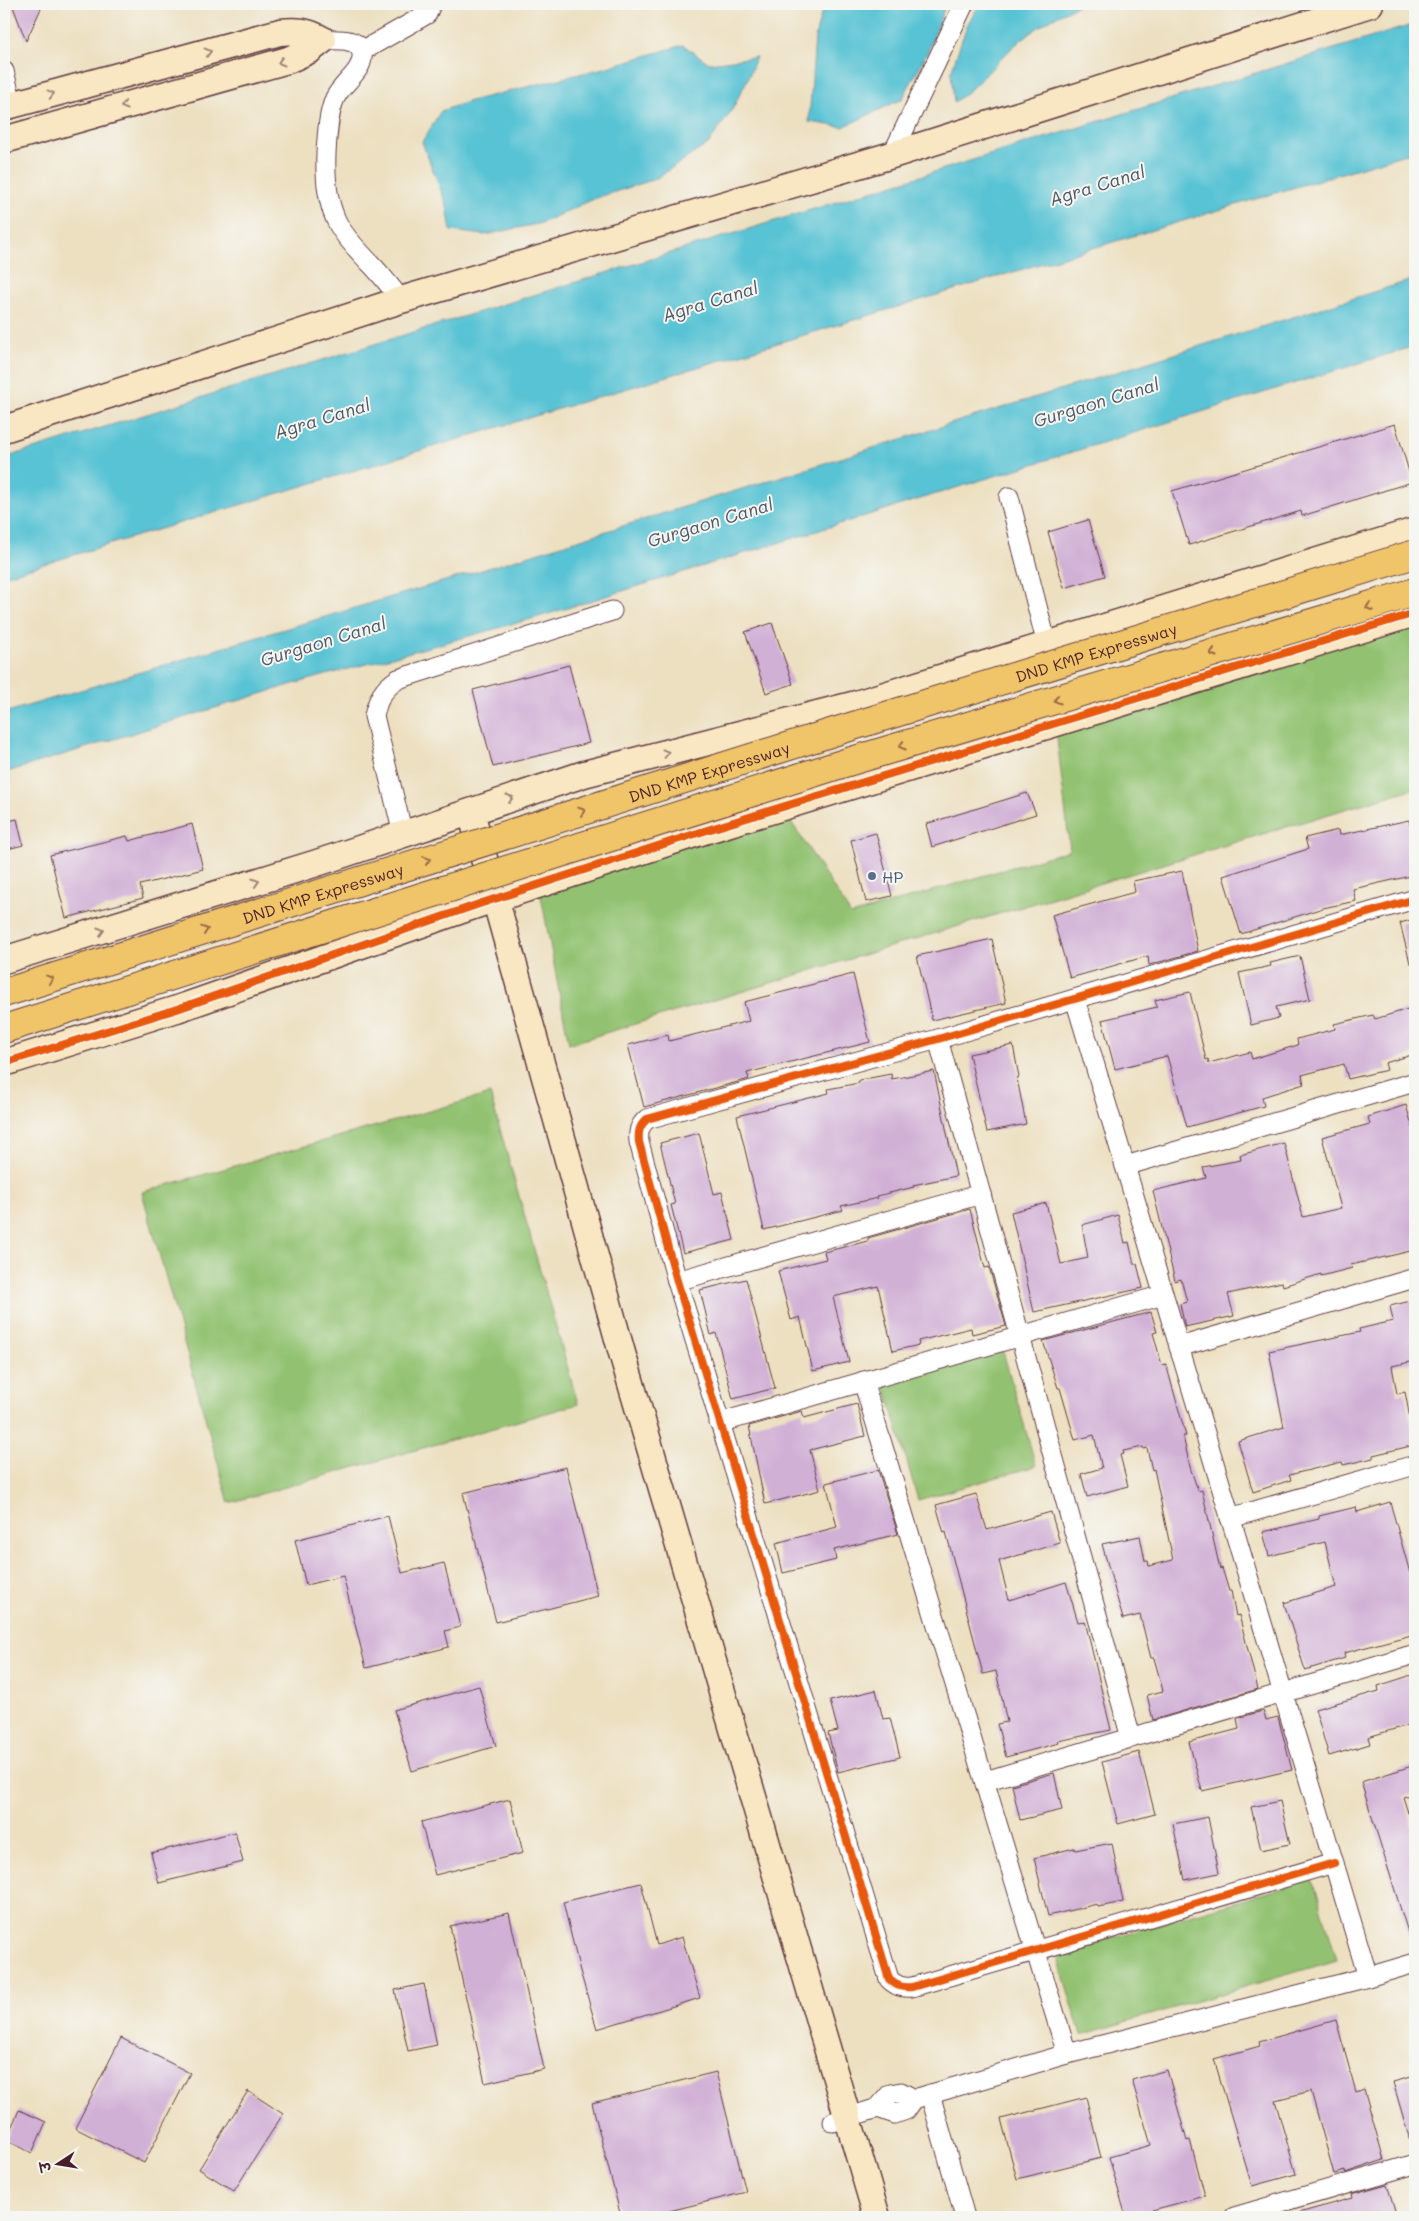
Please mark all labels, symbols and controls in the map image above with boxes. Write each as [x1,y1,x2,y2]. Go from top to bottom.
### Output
one-way arrow [203,47,211,57]
one-way arrow [277,57,285,67]
one-way arrow [46,89,55,100]
one-way arrow [121,101,129,111]
water label: Agra Canal [1046,159,1148,211]
water label: Agra Canal [659,275,761,327]
water label: Gurgaon Canal [1030,371,1162,432]
water label: Agra Canal [271,392,373,444]
water label: Gurgaon Canal [644,491,776,552]
one-way arrow [1365,601,1373,611]
water label: Gurgaon Canal [257,610,389,671]
street label: DND KMP Expressway [1013,617,1179,686]
one-way arrow [1209,648,1218,658]
one-way arrow [1054,694,1062,704]
street label: DND KMP Expressway [626,736,792,806]
one-way arrow [898,741,906,751]
one-way arrow [661,748,670,759]
one-way arrow [505,794,513,804]
one-way arrow [577,807,586,817]
one-way arrow [422,855,431,865]
street label: DND KMP Expressway [239,858,406,928]
place label: HP [882,866,903,887]
marker: HP [866,870,878,882]
one-way arrow [251,878,259,888]
one-way arrow [201,926,209,936]
one-way arrow [96,927,104,937]
one-way arrow [46,974,54,984]
north arrow [32,2138,82,2188]
text: उ [34,2159,55,2175]

